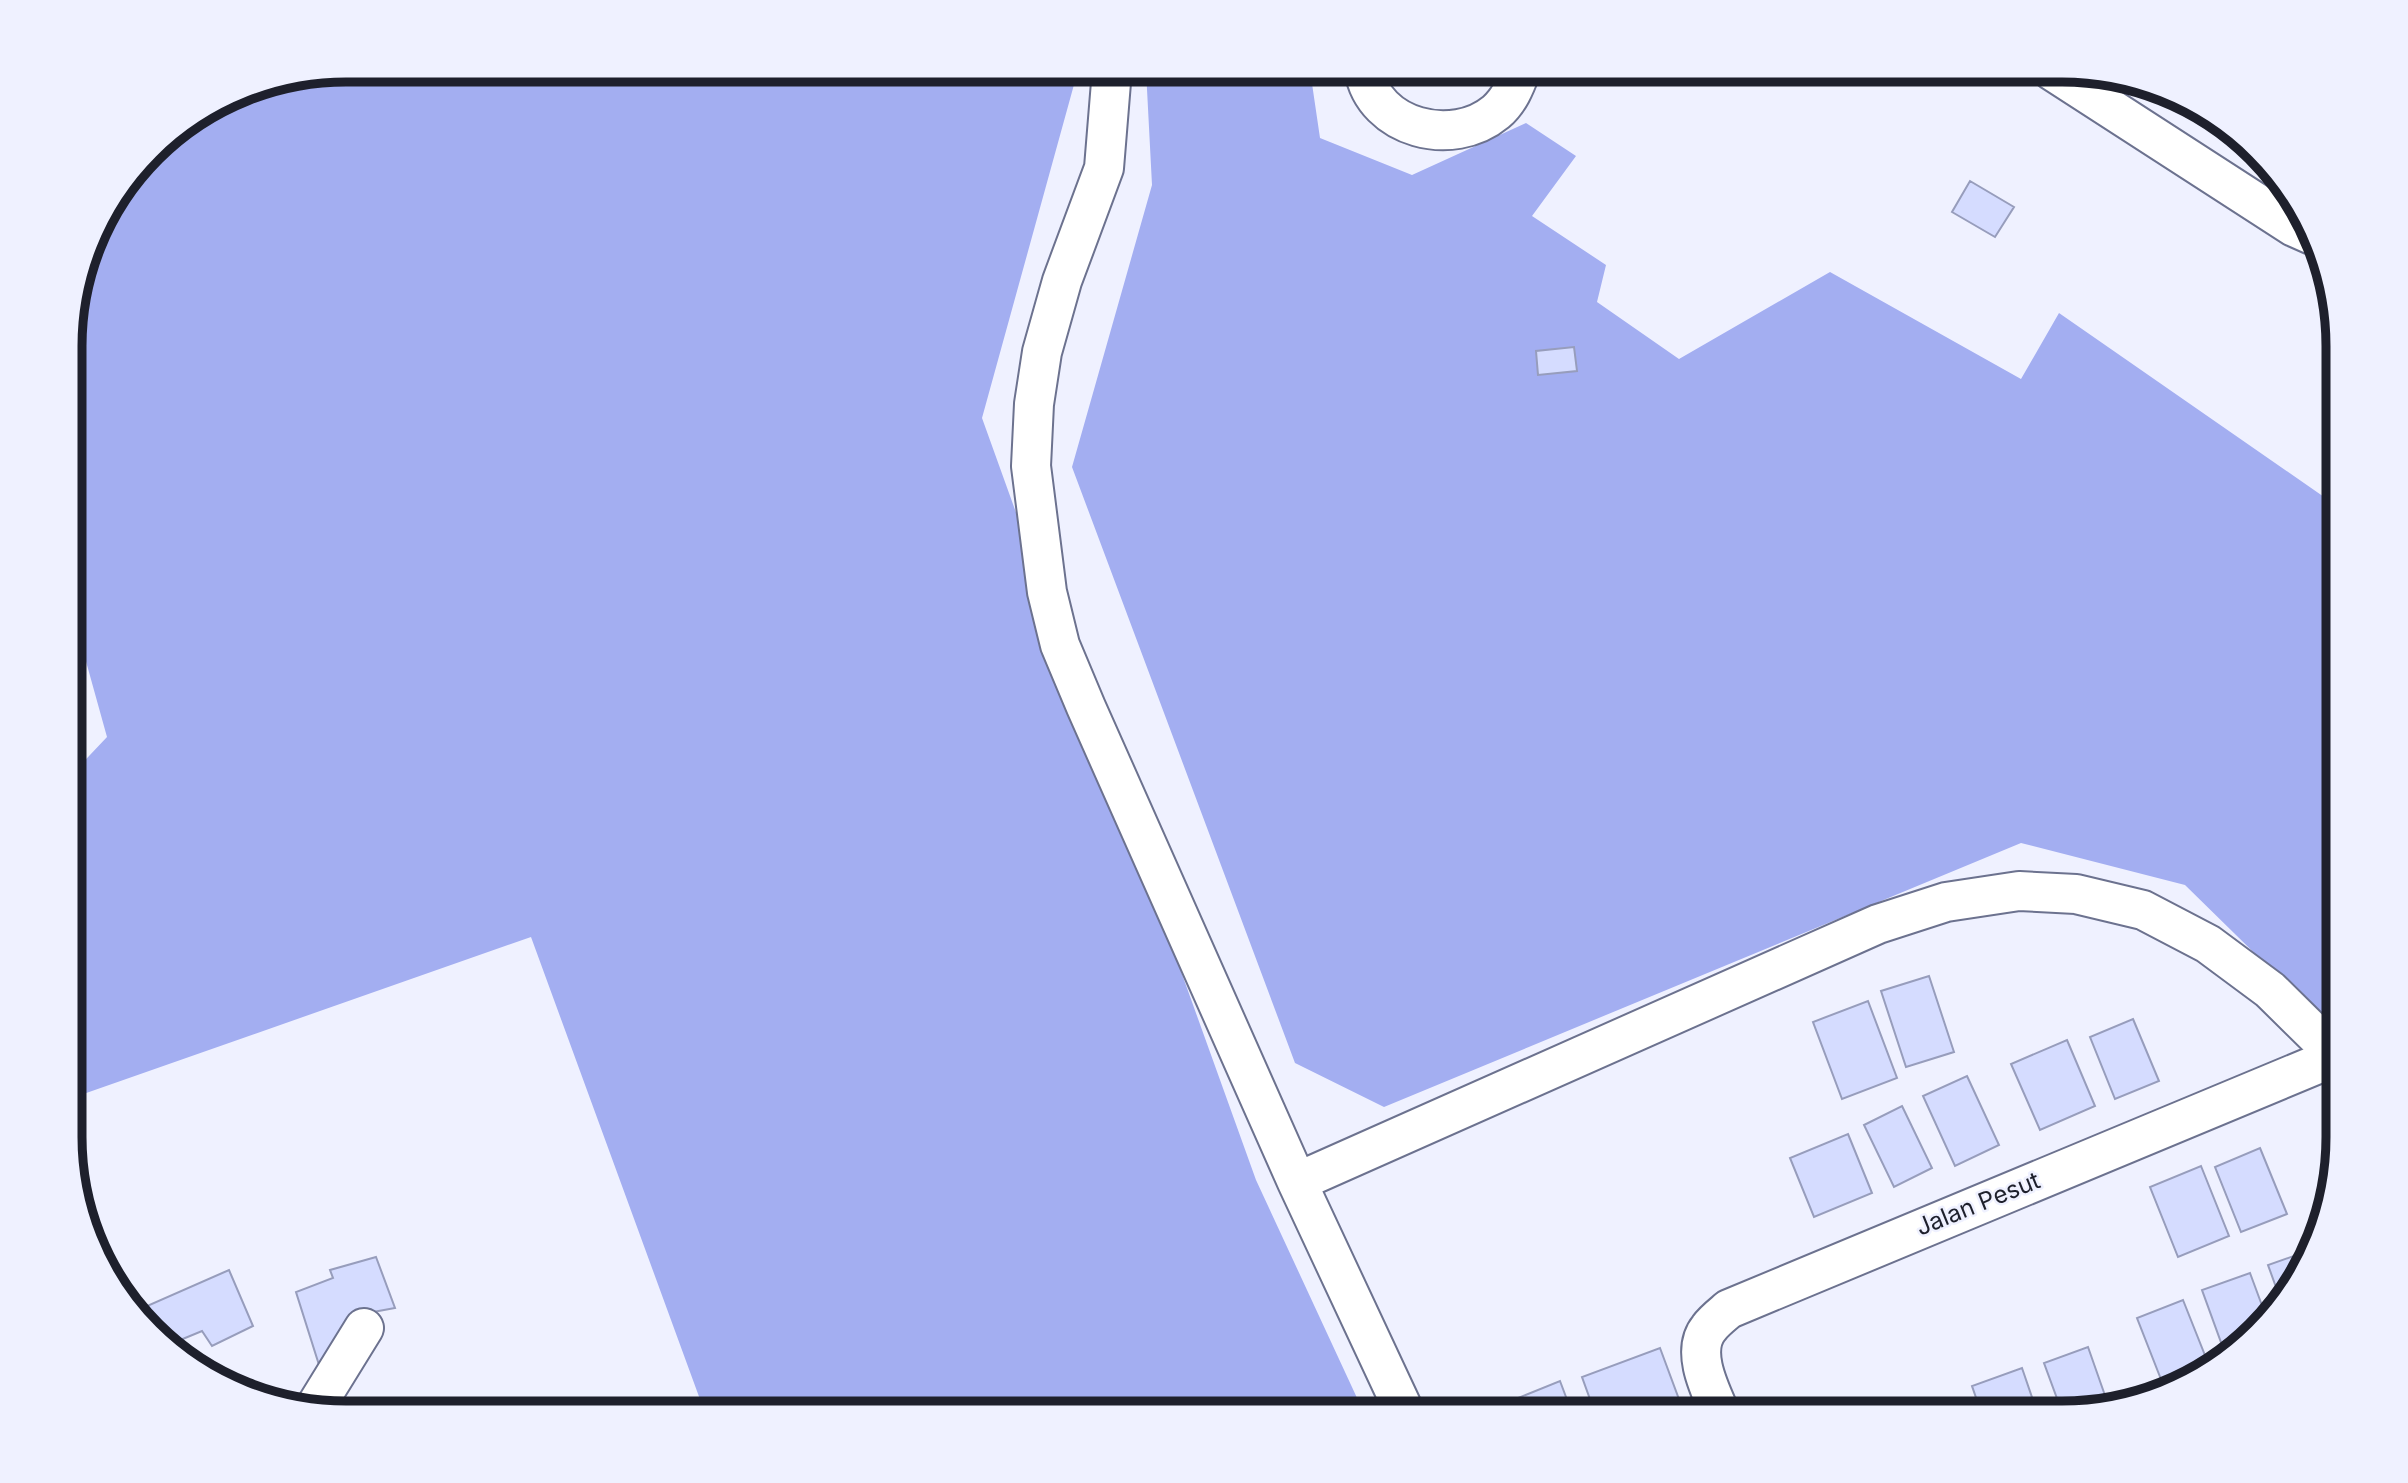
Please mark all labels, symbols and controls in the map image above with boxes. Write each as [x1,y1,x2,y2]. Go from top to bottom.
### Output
street label: Jalan Pesut [1912,1165,2044,1242]

